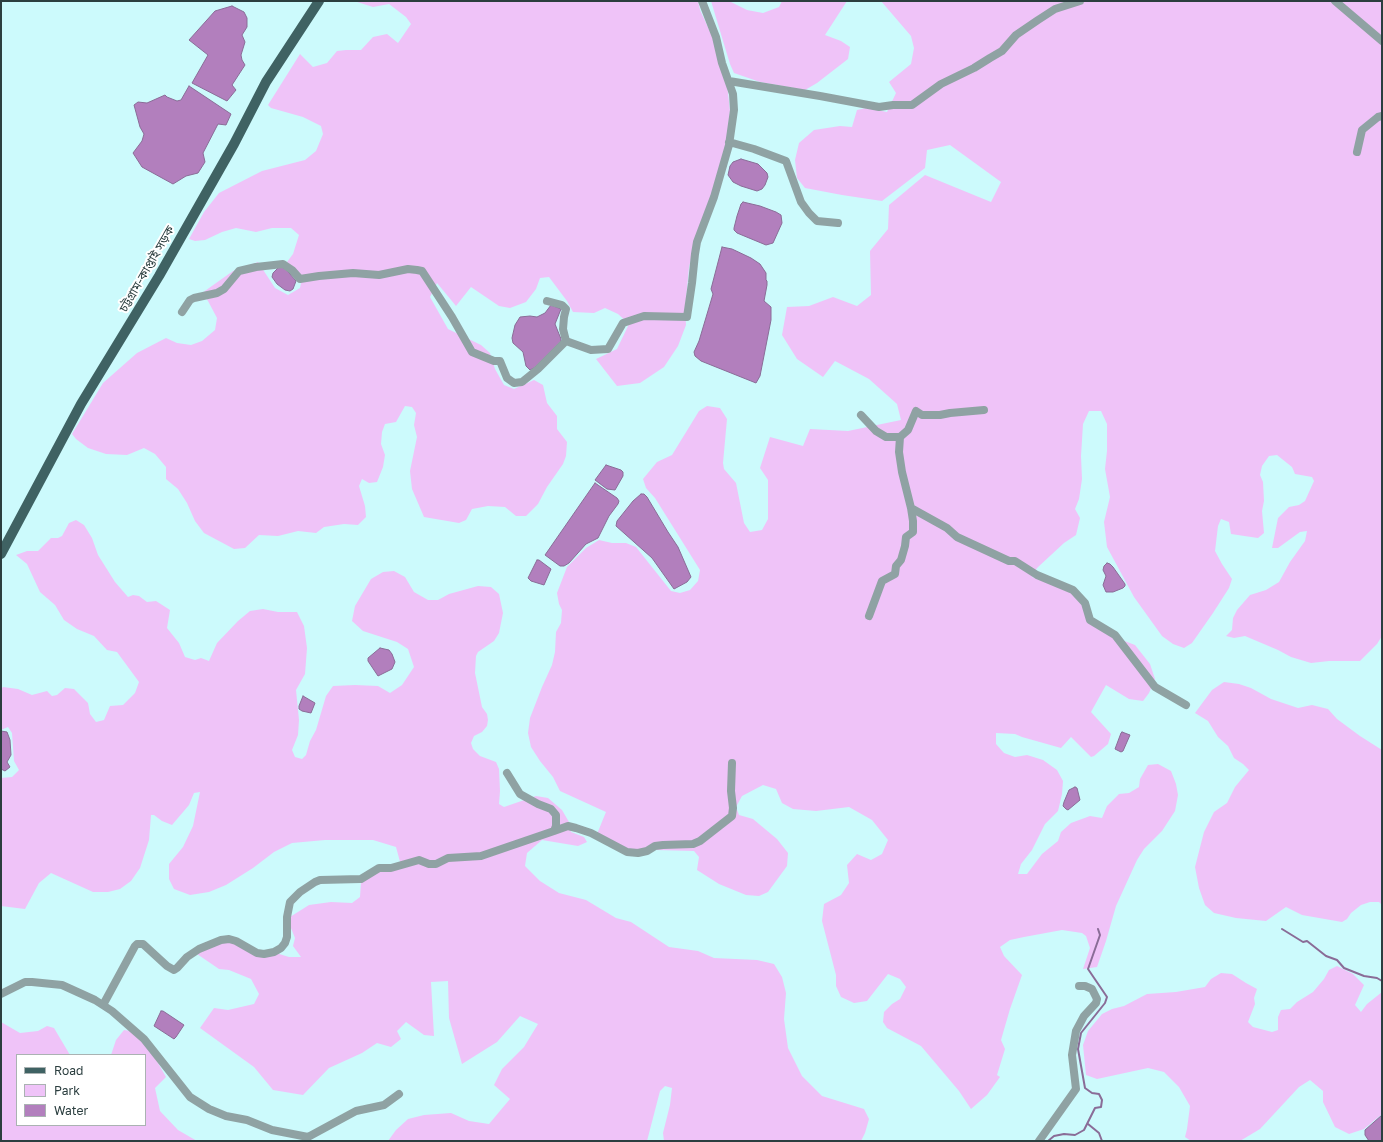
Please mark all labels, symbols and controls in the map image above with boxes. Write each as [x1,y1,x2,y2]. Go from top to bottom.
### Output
street label: চট্টগ্রাম-কাপ্তাই সড়ক [117,223,177,315]
legend [16,1054,146,1126]
text: Road [54,1063,83,1078]
text: Park [54,1083,80,1098]
text: Water [54,1103,88,1118]

